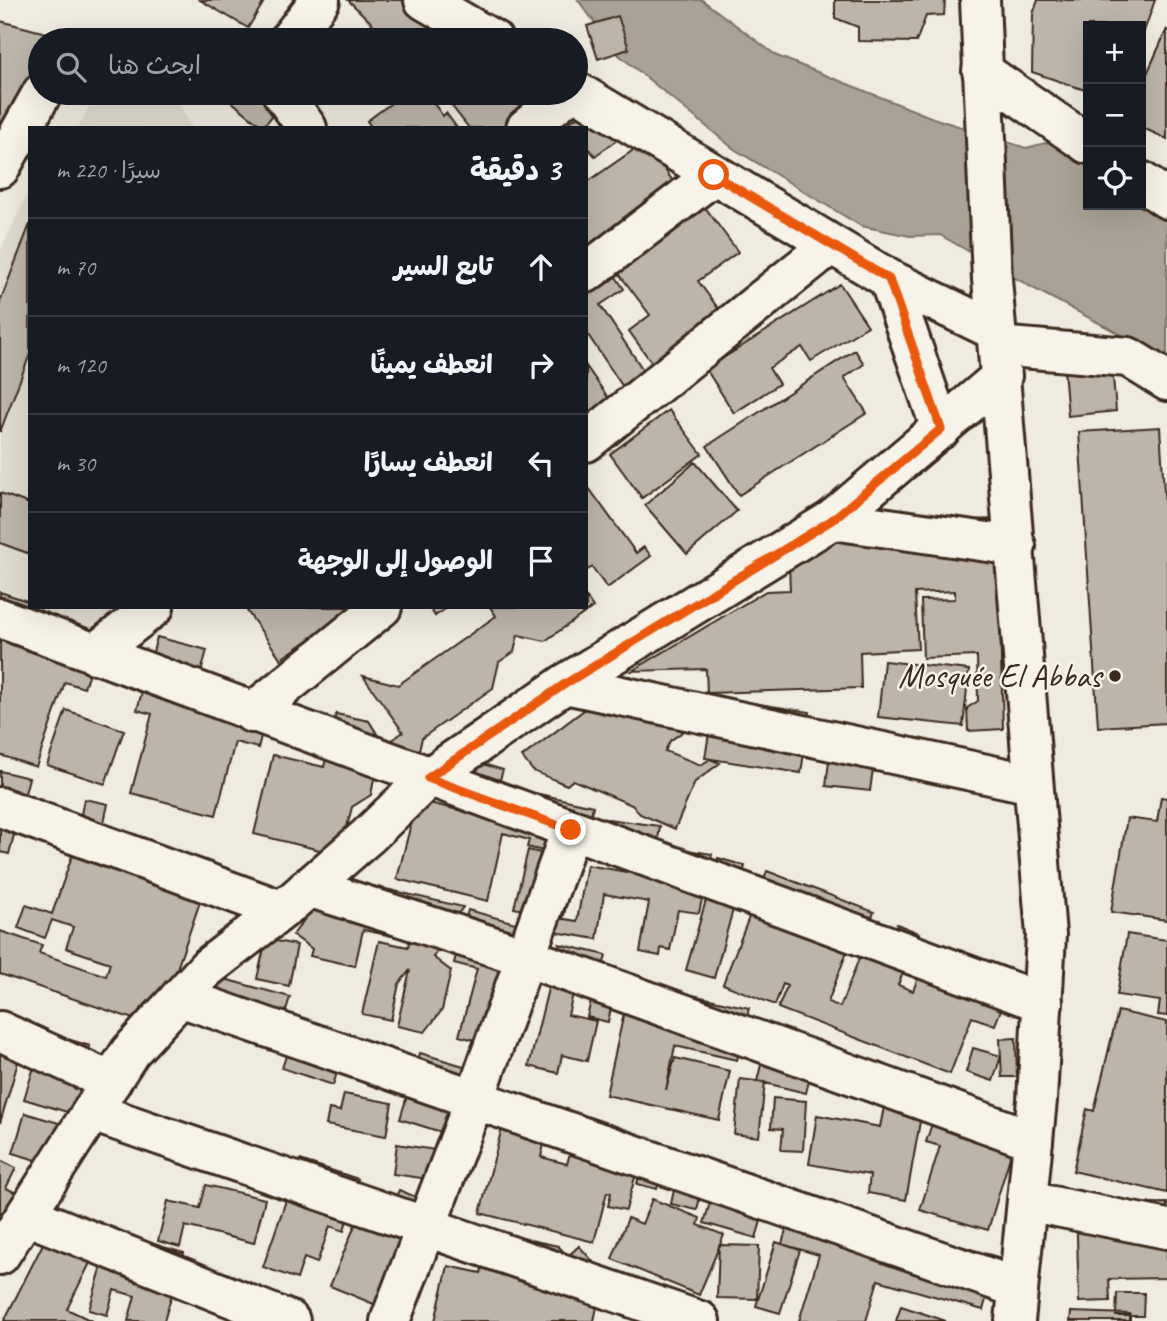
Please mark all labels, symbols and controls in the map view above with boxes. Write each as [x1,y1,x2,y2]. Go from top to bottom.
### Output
map controls [1083,21,1146,210]
button: + [1083,21,1146,84]
search box [28,28,588,105]
icon: search [52,48,90,86]
text: ابحث هنا [108,49,201,82]
button: − [1083,84,1146,147]
button: locate [1083,147,1146,210]
text: 3 دقيقة [470,151,560,189]
text: سيرًا · 220 m [56,156,161,185]
route start [698,159,729,190]
icon: ahead [522,248,560,286]
text: تابع السير [394,250,493,283]
text: 70 m [56,253,95,282]
icon: right [522,346,560,384]
text: انعطف يمينًا [371,348,493,381]
text: 120 m [56,351,106,380]
icon: left [522,444,560,482]
text: انعطف يسارًا [364,446,493,479]
text: 30 m [56,449,95,478]
icon: arrive [522,542,560,580]
text: الوصول إلى الوجهة [298,544,493,577]
place label: Mosquée El Abbas [898,655,1104,697]
marker: Mosquée El Abbas [1107,668,1123,684]
route end [555,814,586,845]

